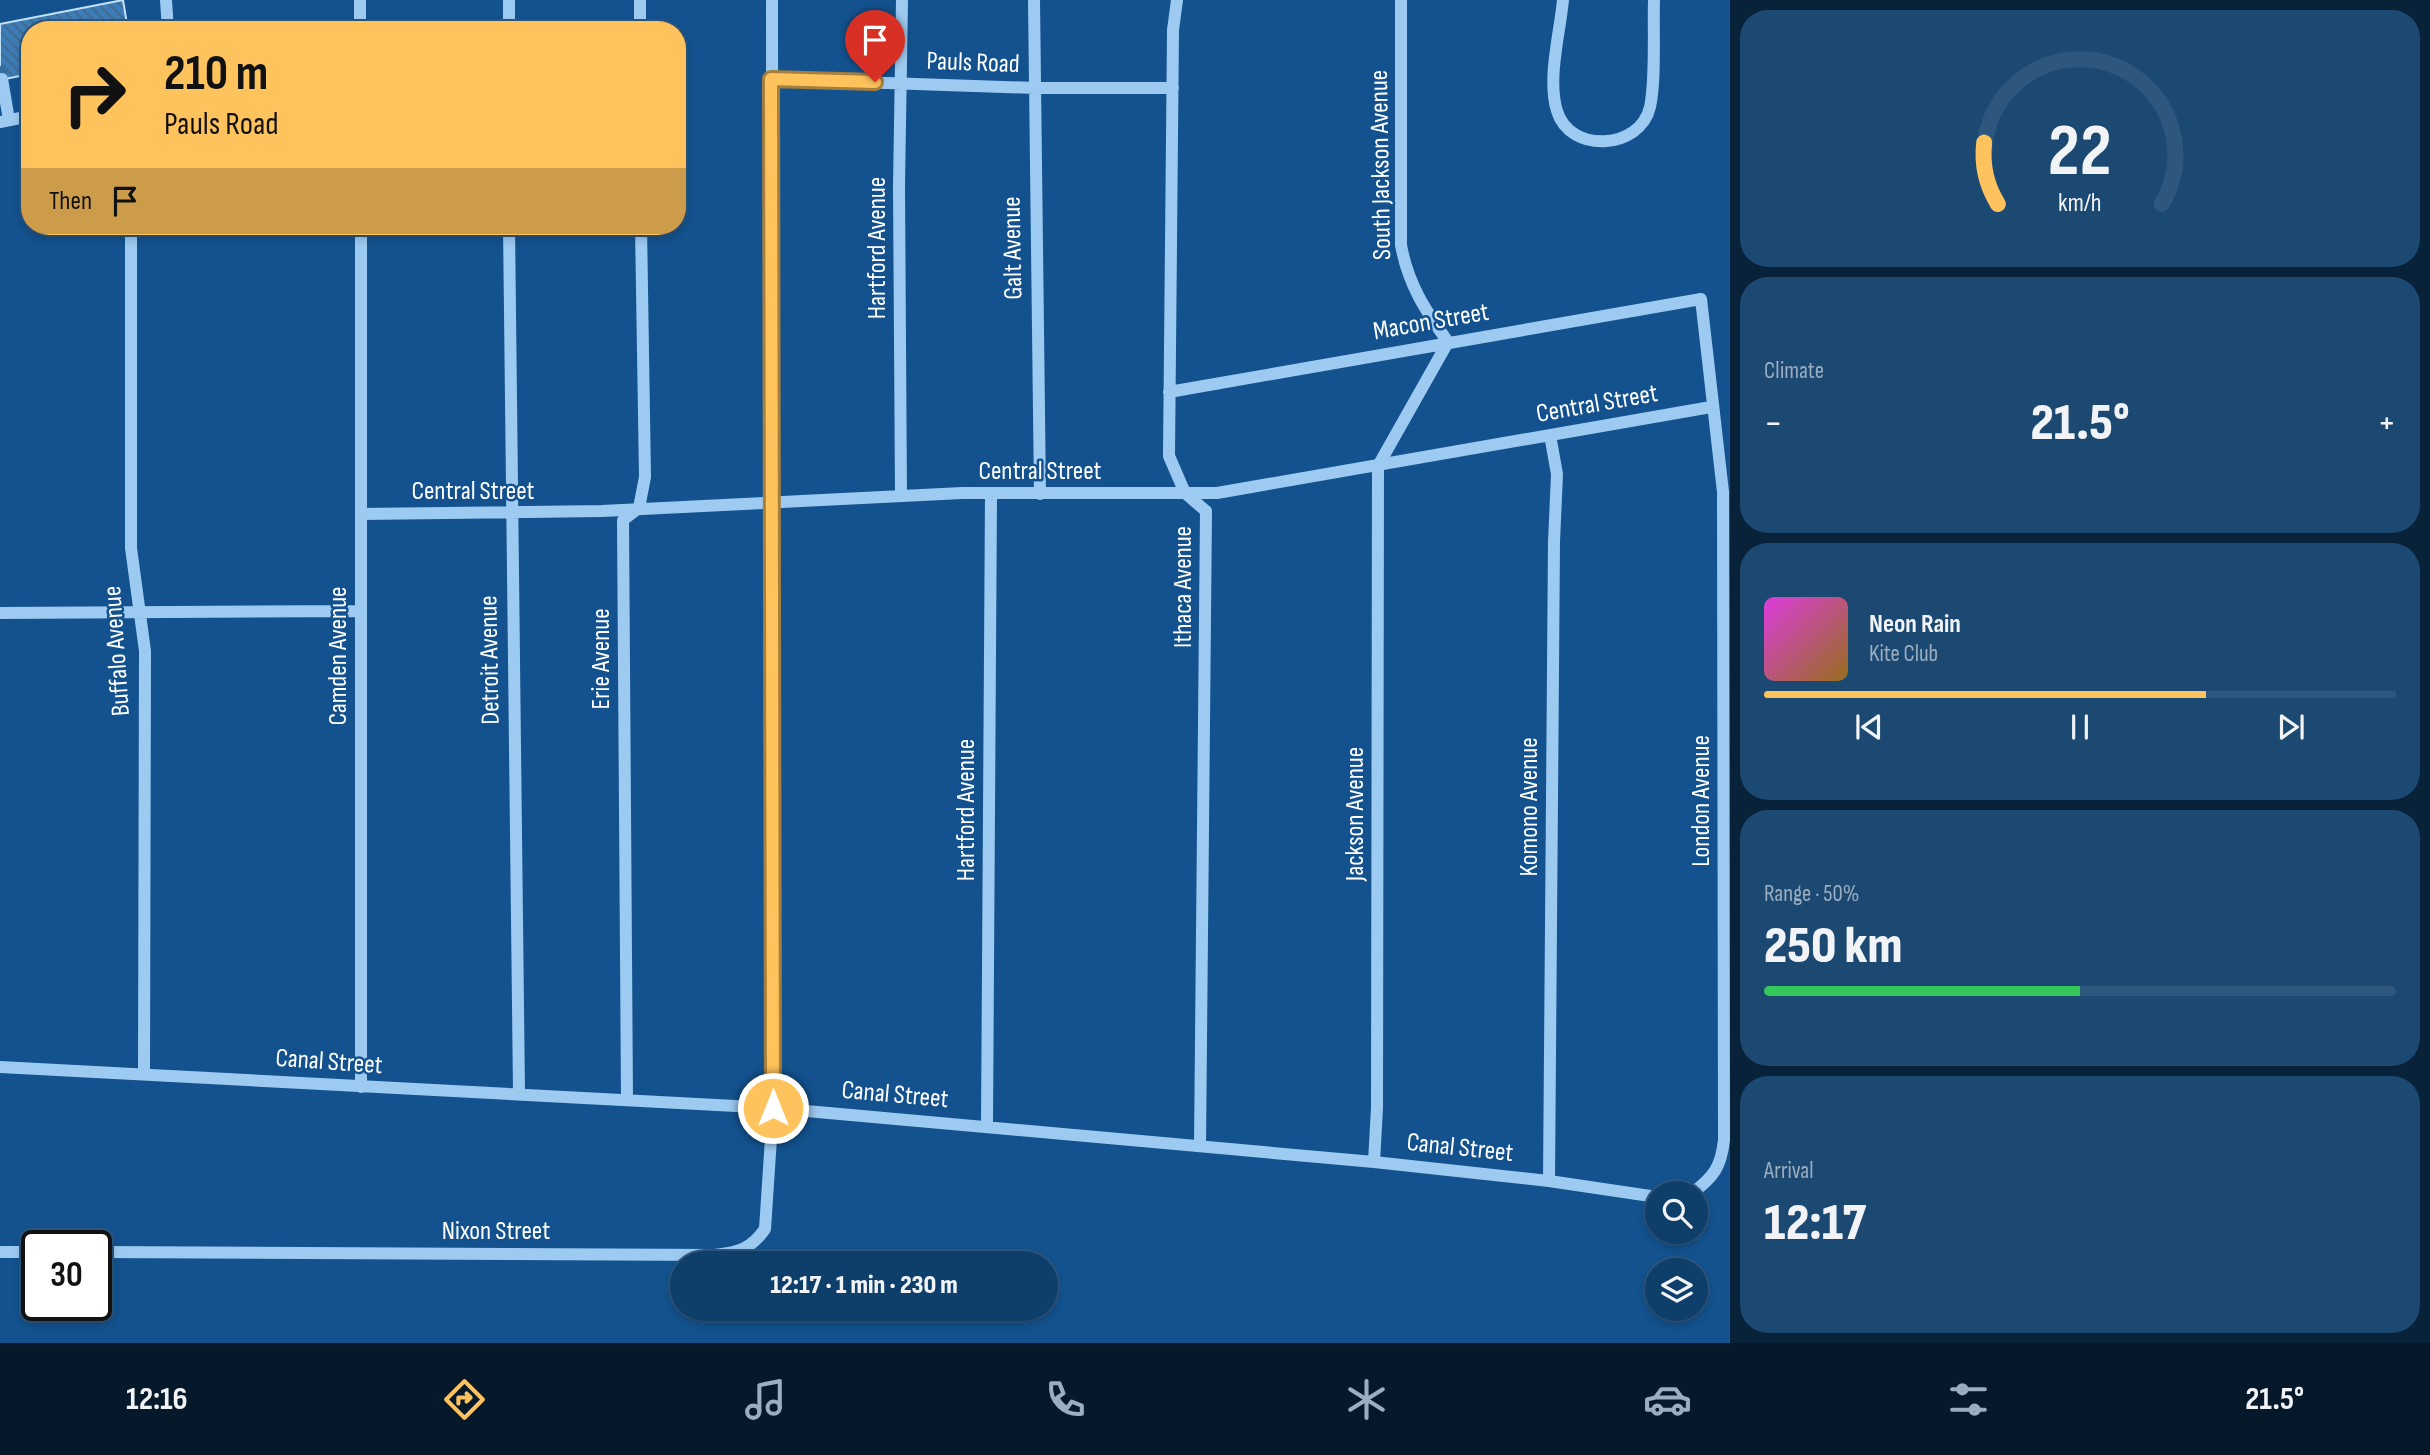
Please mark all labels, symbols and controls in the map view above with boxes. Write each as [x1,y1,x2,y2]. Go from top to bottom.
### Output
pin [845,10,905,82]
icon: arrive [856,21,894,59]
text: 210 m [164,45,268,104]
street label: Pauls Road [926,46,1020,80]
icon: right [49,49,140,140]
street label: South Jackson Avenue [1364,70,1398,260]
text: Pauls Road [164,105,279,144]
text: 22 [2048,109,2112,197]
street label: Hartford Avenue [862,177,893,319]
icon: arrive [106,182,144,220]
text: Then [49,186,92,217]
text: km/h [2058,188,2102,219]
street label: Galt Avenue [997,196,1029,300]
street label: Macon Street [1371,297,1491,347]
text: Climate [1764,357,1824,385]
street label: Central Street [1534,378,1660,430]
text: 21.5° [2030,392,2130,455]
text: − [1764,401,1783,446]
text: + [2377,401,2396,446]
street label: Central Street [979,456,1102,487]
street label: Central Street [412,476,535,507]
street label: Ithaca Avenue [1168,526,1199,648]
street label: Buffalo Avenue [97,585,137,717]
street label: Camden Avenue [323,587,354,726]
street label: Detroit Avenue [473,595,507,725]
street label: Erie Avenue [586,608,617,710]
text: Neon Rain [1869,609,1961,640]
text: Kite Club [1869,640,1938,668]
icon: previous [1850,708,1888,746]
icon: pause [2061,708,2099,746]
icon: next [2272,708,2310,746]
street label: London Avenue [1686,735,1717,867]
street label: Komono Avenue [1514,737,1545,877]
street label: Hartford Avenue [951,739,982,881]
street label: Jackson Avenue [1340,747,1371,882]
text: Range · 50% [1764,880,1859,908]
text: 250 km [1764,915,1902,978]
street label: Canal Street [274,1043,384,1081]
position arrow [736,1071,810,1145]
street label: Canal Street [840,1075,950,1115]
street label: Canal Street [1405,1127,1515,1169]
text: Arrival [1764,1157,1813,1185]
map controls [1645,1181,1708,1321]
button: search [1645,1181,1708,1244]
text: 12:17 [1764,1192,1866,1255]
street label: Nixon Street [442,1216,550,1247]
speed limit sign: 30 [21,1230,112,1321]
button: layers [1645,1258,1708,1321]
text: 12:17 · 1 min · 230 m [770,1270,958,1301]
icon: directions [440,1375,489,1424]
icon: music [741,1375,790,1424]
icon: phone [1041,1375,1090,1424]
icon: climate [1342,1375,1391,1424]
icon: car [1643,1375,1692,1424]
icon: filters [1944,1375,1993,1424]
text: 12:16 [126,1380,188,1419]
text: 21.5° [2245,1380,2304,1419]

